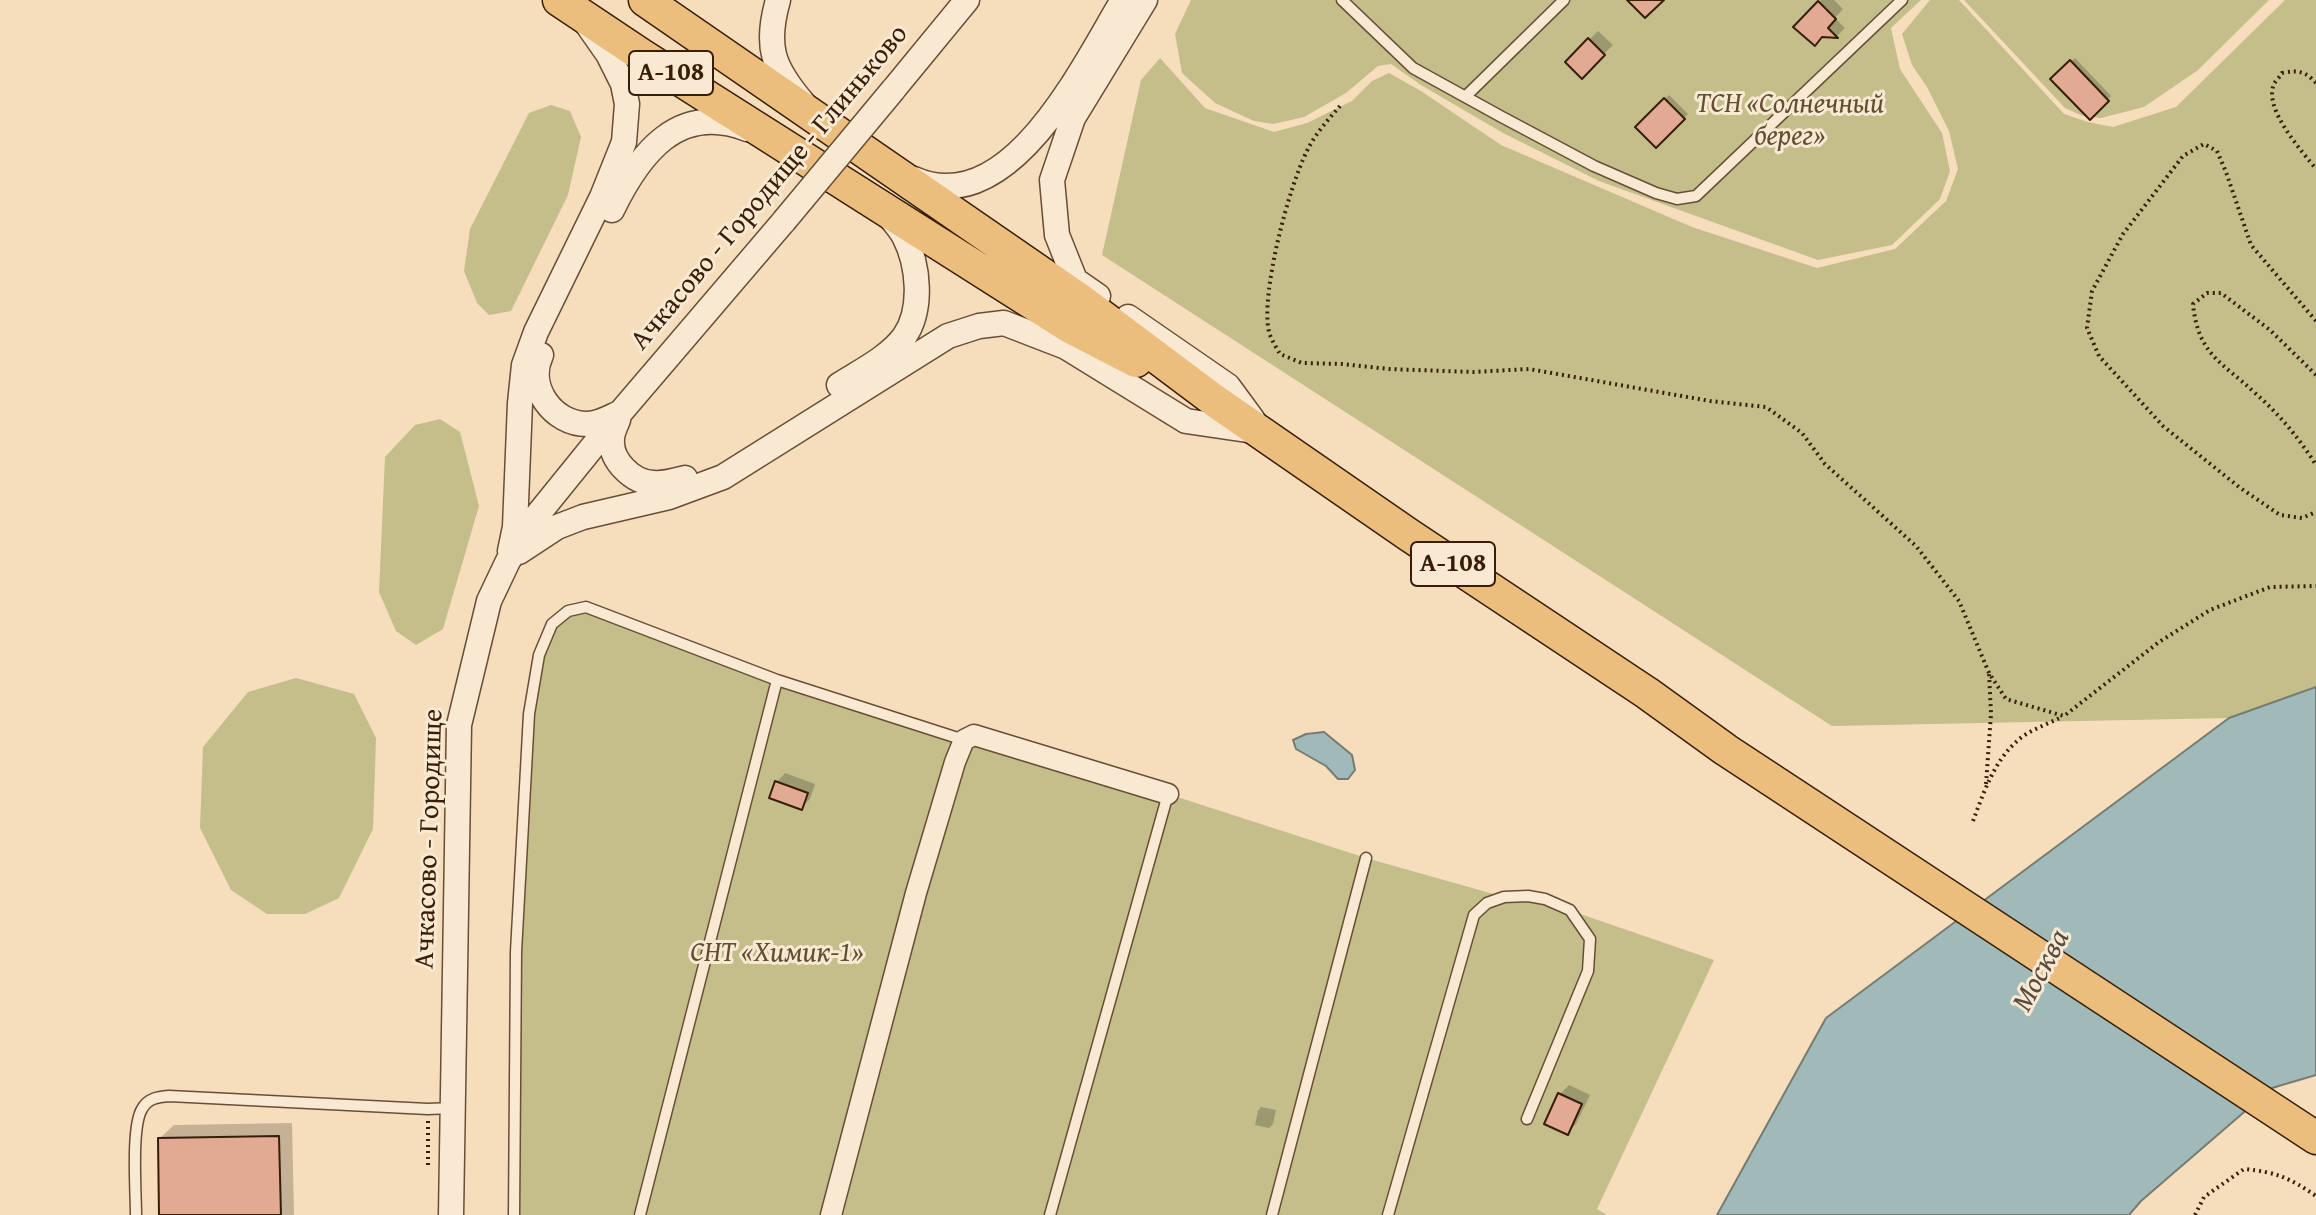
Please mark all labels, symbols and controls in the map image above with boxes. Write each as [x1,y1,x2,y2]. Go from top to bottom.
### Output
street label: Ачкасово - Городище - Глиньково [624,18,916,358]
road number: А-108 [629,51,713,95]
park label: ТСН «Солнечный берег» [1696,88,1884,154]
road number: А-108 [1411,542,1495,586]
street label: Ачкасово - Городище [409,708,451,970]
water label: Москва [2005,924,2079,1018]
park label: СНТ «Химик-1» [690,937,864,971]

